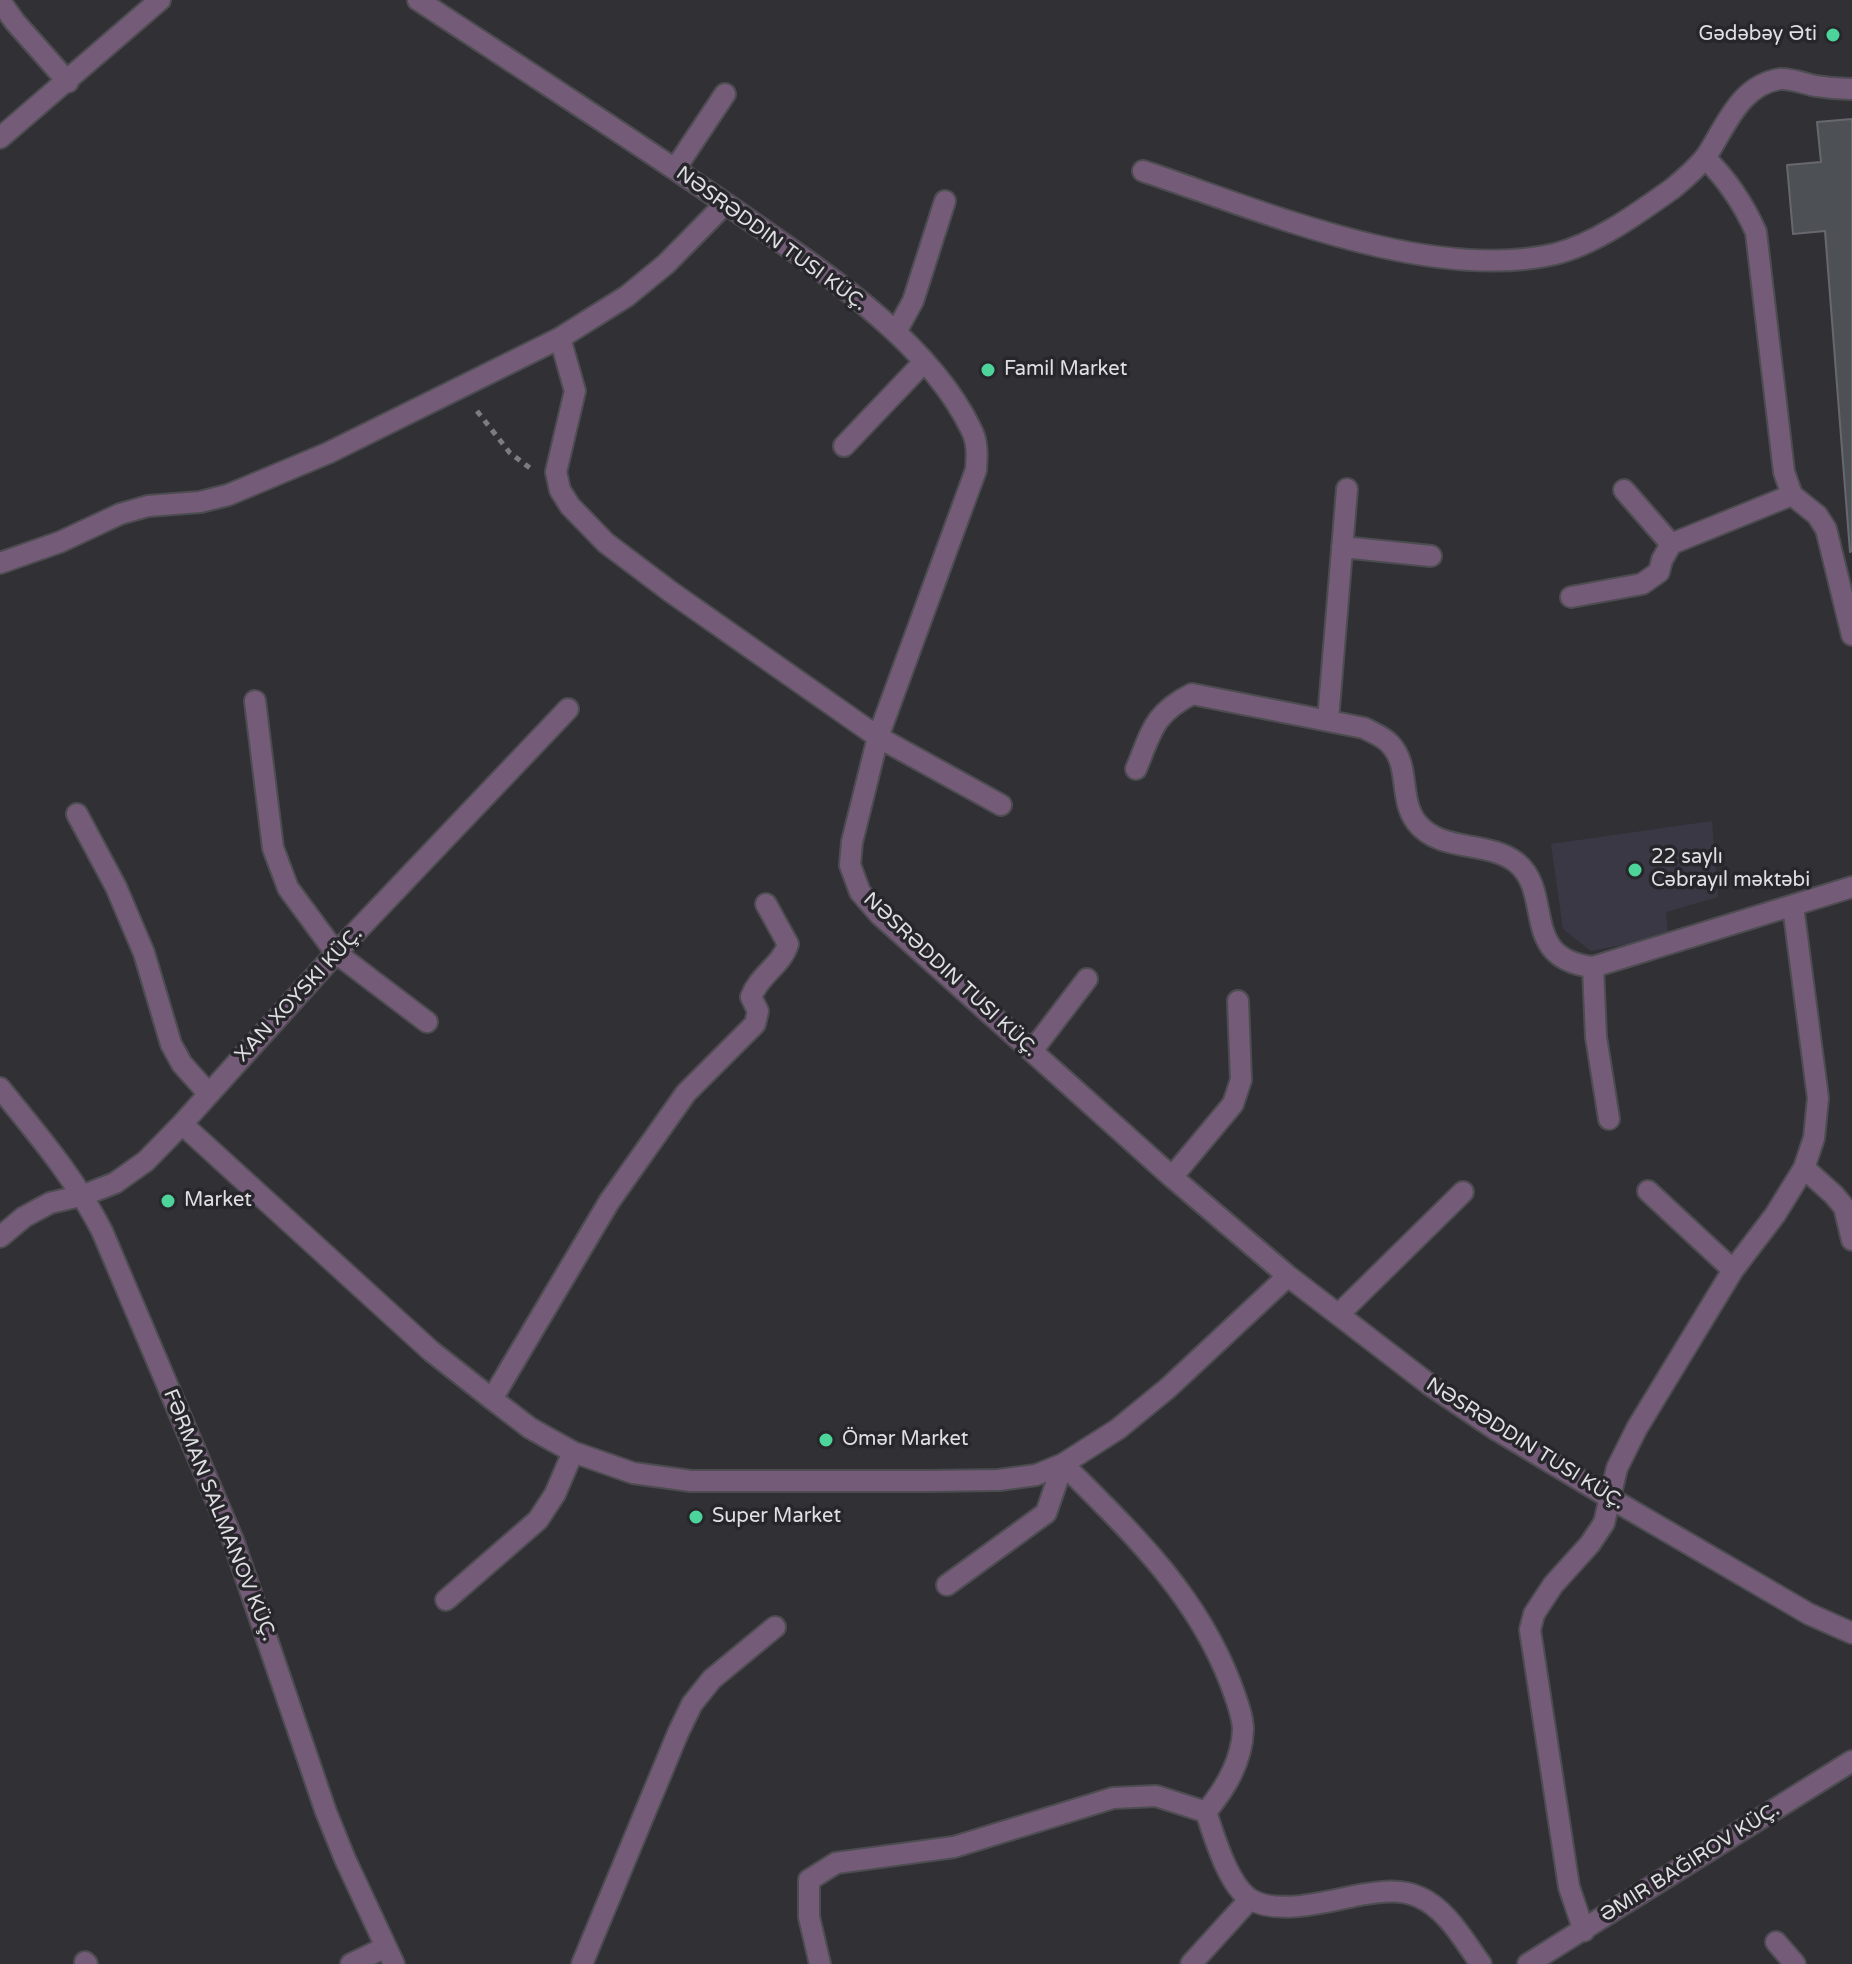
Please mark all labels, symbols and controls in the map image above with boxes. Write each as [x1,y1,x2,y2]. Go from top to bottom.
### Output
place label: Gədəbəy Əti [1698,23,1817,47]
marker: Gədəbəy Əti [1824,26,1842,44]
street label: NƏSRƏDDIN TUSI KÜÇ. [671,162,871,316]
place label: Famil Market [1004,358,1127,382]
marker: Famil Market [979,361,997,379]
place label: 22 saylı Cəbrayıl məktəbi [1651,846,1810,893]
marker: 22 saylı Cəbrayıl məktəbi [1626,861,1644,879]
street label: NƏSRƏDDIN TUSI KÜÇ. [858,888,1042,1062]
street label: XAN XOYSKI KÜÇ. [230,923,368,1067]
place label: Market [184,1189,252,1213]
marker: Market [159,1192,177,1210]
street label: NƏSRƏDDIN TUSI KÜÇ. [1421,1373,1629,1515]
street label: FƏRMAN SALMANOV KÜÇ. [157,1386,281,1644]
place label: Ömər Market [842,1428,968,1452]
marker: Ömər Market [817,1431,835,1449]
place label: Super Market [712,1505,841,1529]
marker: Super Market [687,1508,705,1526]
street label: ƏMIR BAĞIROV KÜÇ. [1596,1798,1784,1928]

